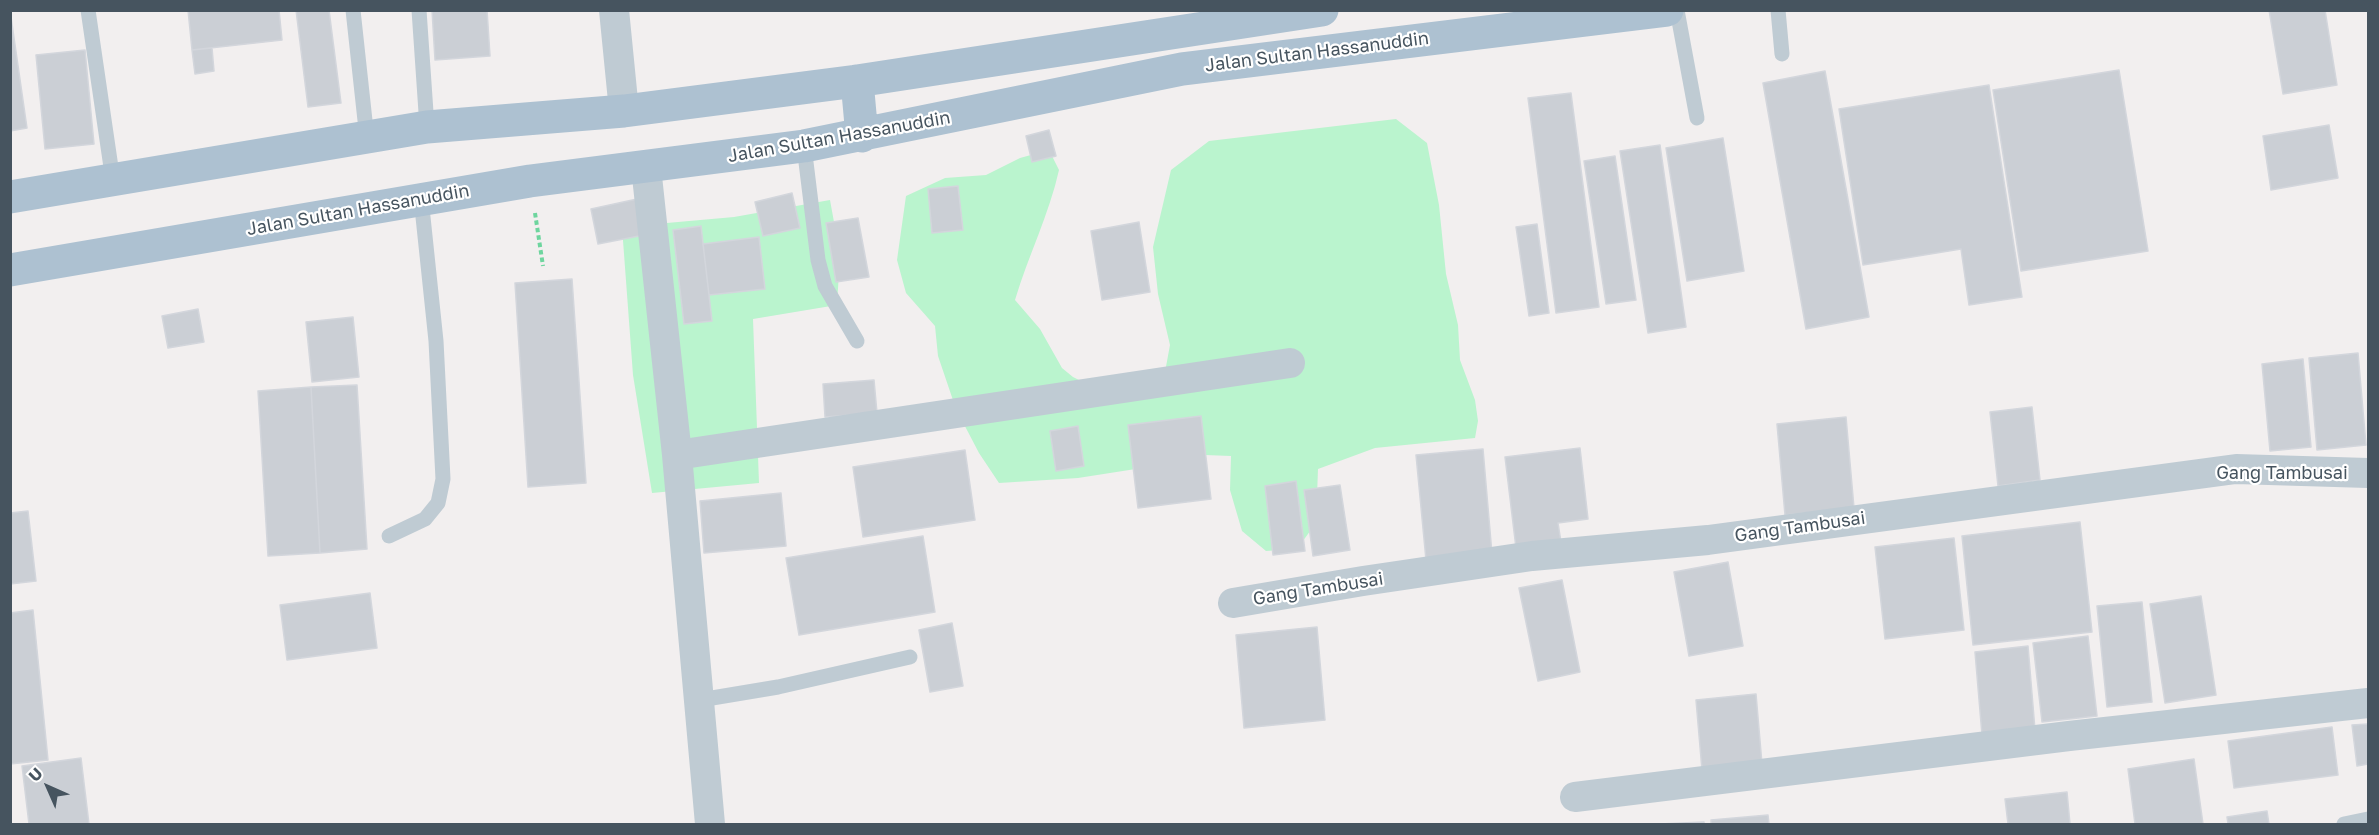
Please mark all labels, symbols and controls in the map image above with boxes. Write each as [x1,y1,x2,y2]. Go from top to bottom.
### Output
street label: Jalan Sultan Hassanuddin [1204,28,1430,76]
street label: Jalan Sultan Hassanuddin [726,107,952,167]
street label: Jalan Sultan Hassanuddin [245,180,471,240]
street label: Gang Tambusai [2216,462,2348,484]
street label: Gang Tambusai [1733,507,1867,547]
street label: Gang Tambusai [1251,568,1385,610]
north arrow [18,757,78,817]
text: U [24,763,46,785]

